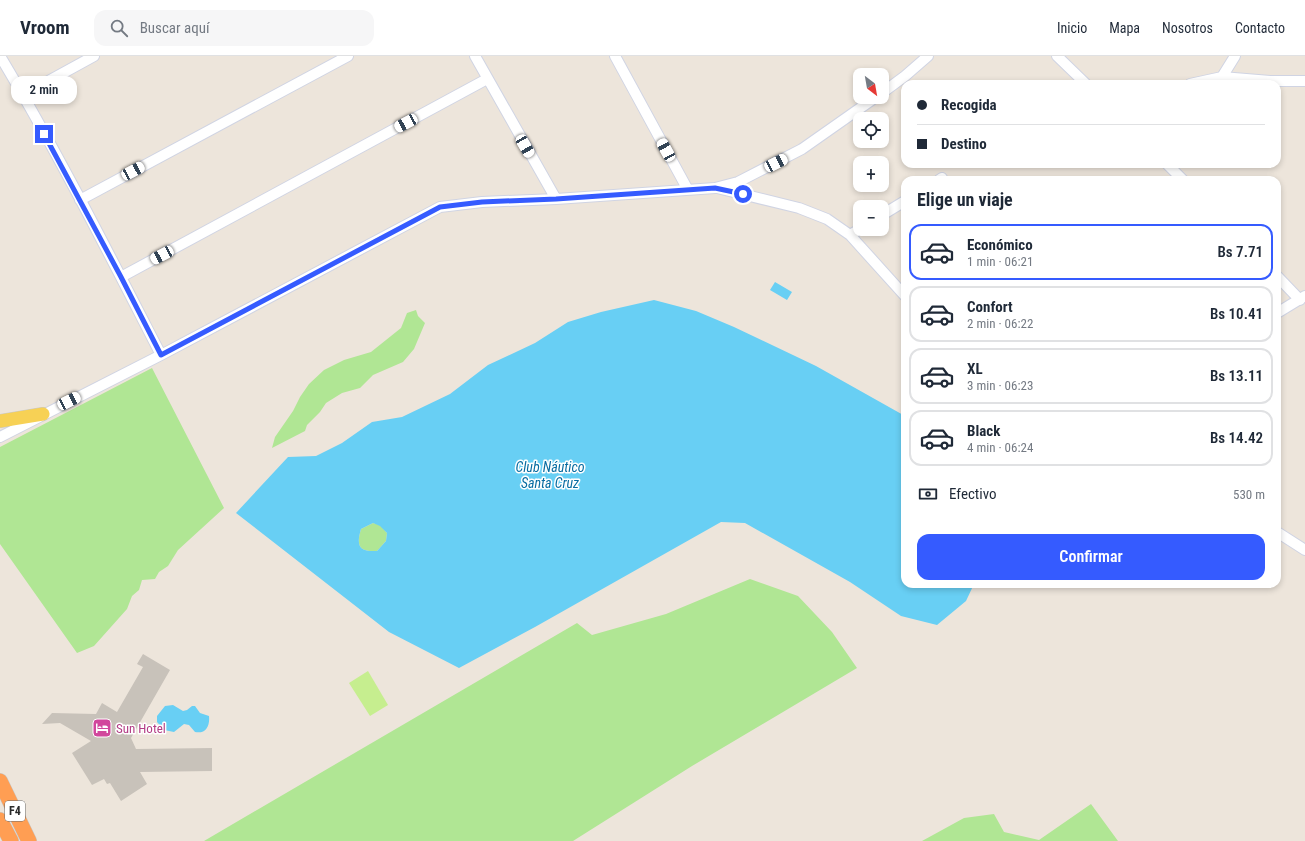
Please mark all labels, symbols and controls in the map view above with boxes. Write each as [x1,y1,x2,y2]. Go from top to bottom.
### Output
search box [94,10,374,46]
text: Vroom [20,16,70,39]
icon: search [108,17,130,39]
text: Buscar aquí [140,19,210,37]
text: Inicio [1057,20,1087,36]
text: Mapa [1109,20,1140,36]
text: Nosotros [1162,20,1213,36]
text: Contacto [1235,20,1285,36]
north arrow [853,68,889,104]
map controls [853,68,889,236]
callout: 2 min [11,76,77,104]
text: 2 min [30,82,58,97]
text: Recogida [941,96,997,114]
car [393,112,419,134]
button: locate [853,112,889,148]
route end [35,125,53,143]
car [514,133,536,159]
text: Destino [941,135,987,153]
car [655,137,677,163]
car [763,152,789,174]
button: + [853,156,889,192]
car [120,160,146,182]
route start [734,185,752,203]
text: Elige un viaje [917,189,1013,210]
button: − [853,200,889,236]
icon: car [919,234,955,270]
text: Económico [967,236,1033,254]
text: Bs 7.71 [1217,243,1263,261]
car [149,244,175,266]
text: 1 min · 06:21 [967,254,1033,269]
icon: car [919,296,955,332]
text: Confort [967,298,1013,316]
text: Bs 10.41 [1210,305,1263,323]
text: 2 min · 06:22 [967,316,1033,331]
icon: car [919,358,955,394]
text: XL [967,360,983,378]
text: Bs 13.11 [1210,367,1263,385]
text: 3 min · 06:23 [967,378,1033,393]
car [56,390,82,412]
icon: car [919,420,955,456]
text: Black [967,422,1000,440]
text: Bs 14.42 [1210,429,1263,447]
text: 4 min · 06:24 [967,440,1033,455]
water label: Club Náutico Santa Cruz [516,459,585,491]
icon: cash [917,483,939,505]
text: Efectivo [949,485,997,503]
text: 530 m [1233,487,1265,502]
button: Confirmar [917,534,1265,580]
hotel icon: Sun Hotel [91,717,113,739]
place label: Sun Hotel [116,721,166,736]
road number: F4 [5,801,25,821]

